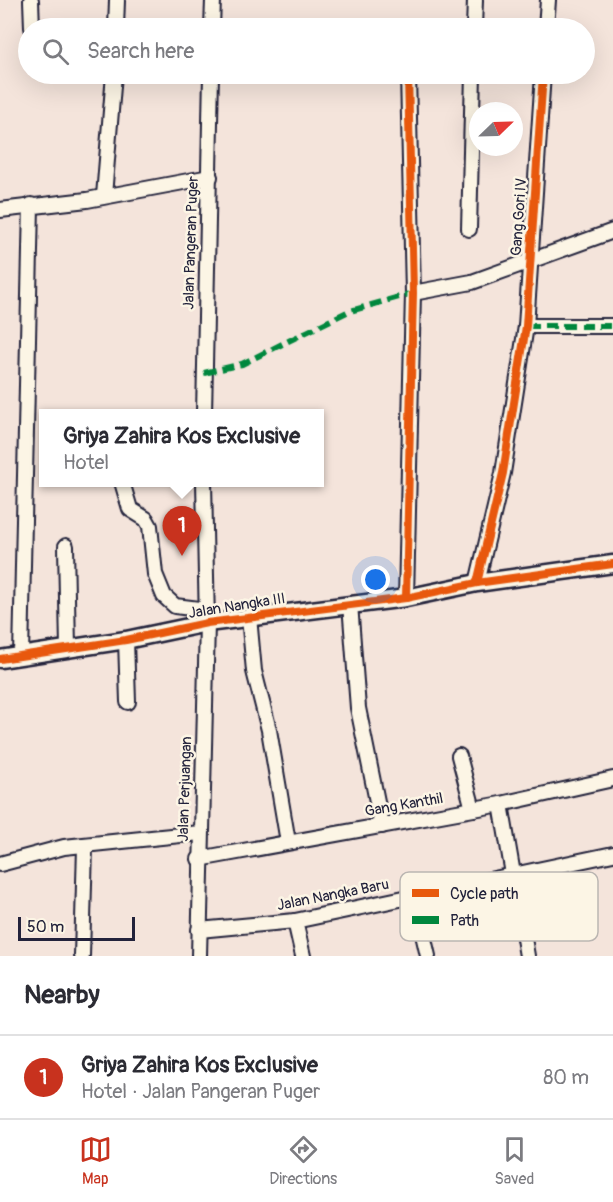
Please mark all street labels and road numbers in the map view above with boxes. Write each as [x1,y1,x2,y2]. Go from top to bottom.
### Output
street label: Jalan Pangeran Puger [179,175,203,310]
street label: Gang Gori IV [507,177,531,257]
street label: Jalan Nangka III [187,589,287,623]
street label: Jalan Perjuangan [174,736,196,842]
street label: Gang Kanthil [363,789,445,821]
street label: Jalan Nangka Baru [275,875,391,915]

